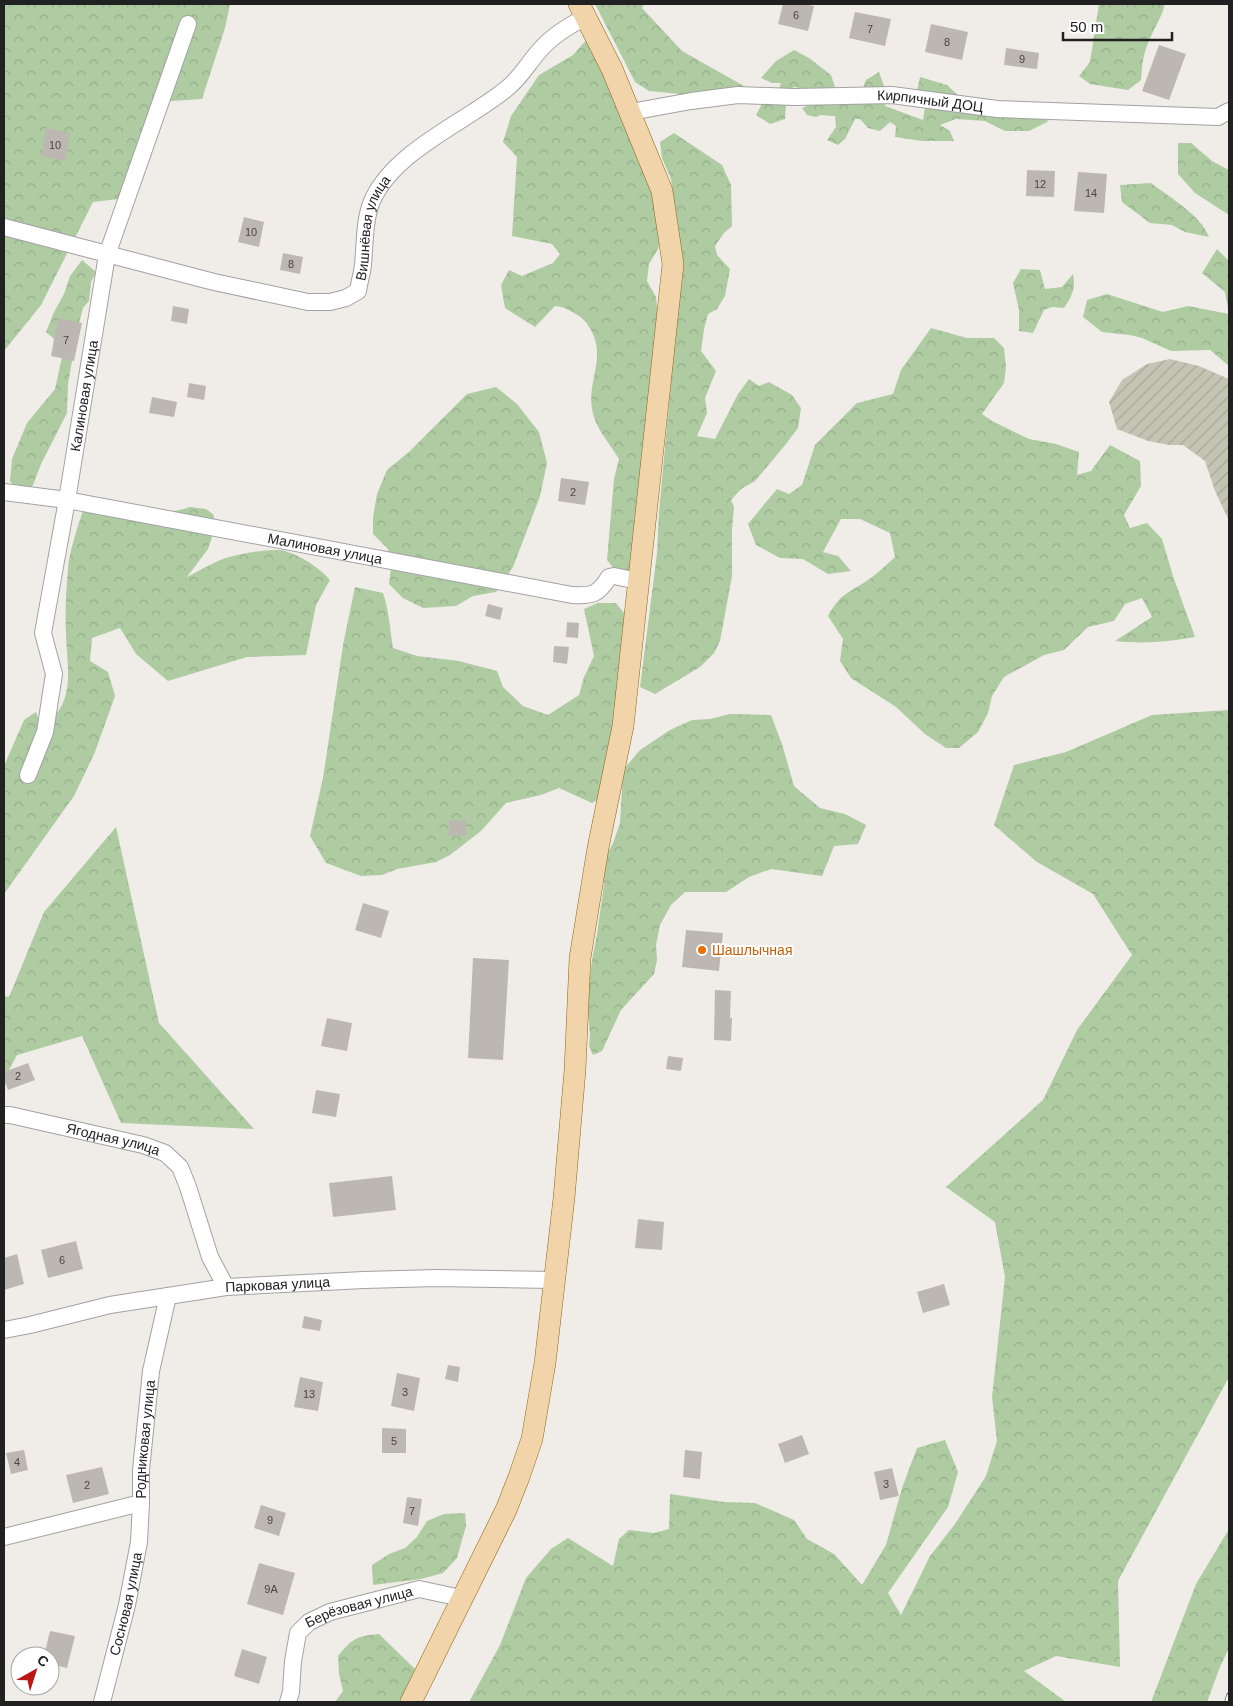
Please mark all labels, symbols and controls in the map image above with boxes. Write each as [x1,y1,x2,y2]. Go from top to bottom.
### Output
house number: 6 [793,9,799,21]
scale bar [1063,10,1172,42]
text: 50 m [1070,18,1103,35]
house number: 7 [867,23,873,35]
house number: 8 [944,36,950,48]
house number: 9 [1019,53,1025,65]
street label: Кирпичный ДОЦ [877,87,985,115]
house number: 10 [49,139,61,151]
street label: Вишнёвая улица [352,172,394,282]
house number: 12 [1034,178,1046,190]
house number: 14 [1085,187,1097,199]
house number: 10 [245,226,257,238]
house number: 8 [288,258,294,270]
house number: 7 [63,334,69,346]
street label: Калиновая улица [67,339,101,453]
house number: 2 [570,486,576,498]
street label: Малиновая улица [266,530,384,567]
place label: Шашлычная [712,942,792,958]
marker: Шашлычная [696,944,708,956]
house number: 2 [15,1070,21,1082]
street label: Ягодная улица [65,1120,163,1159]
house number: 6 [59,1254,65,1266]
street label: Парковая улица [225,1274,331,1295]
street label: Родниковая улица [133,1379,158,1499]
house number: 3 [402,1386,408,1398]
house number: 13 [303,1388,315,1400]
house number: 5 [391,1435,397,1447]
house number: 4 [14,1456,20,1468]
house number: 3 [883,1478,889,1490]
house number: 2 [84,1479,90,1491]
house number: 7 [409,1505,415,1517]
house number: 9 [267,1514,273,1526]
street label: Сосновая улица [106,1551,145,1657]
house number: 9А [264,1583,278,1595]
street label: Берёзовая улица [303,1583,415,1631]
north arrow [10,1646,60,1696]
text: С [34,1651,52,1670]

